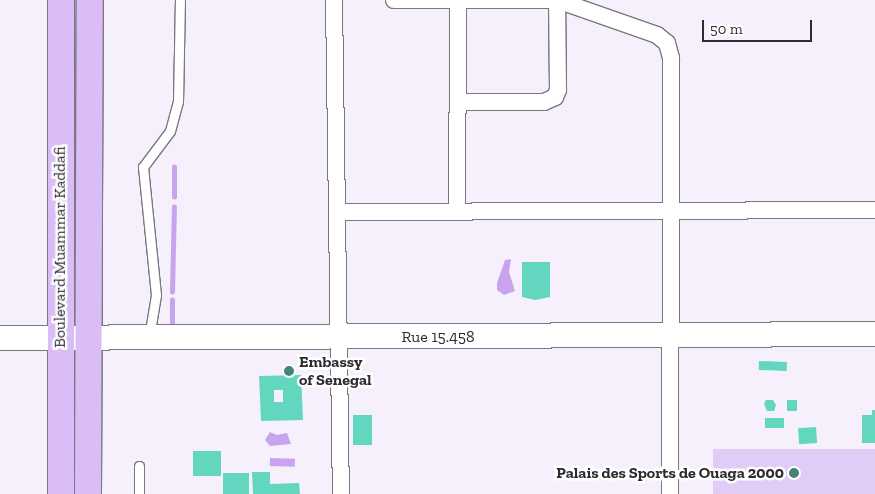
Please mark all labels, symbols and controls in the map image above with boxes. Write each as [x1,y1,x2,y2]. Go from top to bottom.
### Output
scale bar [705,10,815,42]
text: 50 m [710,20,743,38]
street label: Boulevard Muammar Kaddafi [50,146,70,348]
street label: Rue 15.458 [401,327,475,347]
place label: Embassy of Senegal [299,352,371,390]
marker: Embassy of Senegal [283,365,295,377]
place label: Palais des Sports de Ouaga 2000 [556,463,784,483]
marker: Palais des Sports de Ouaga 2000 [788,467,800,479]

